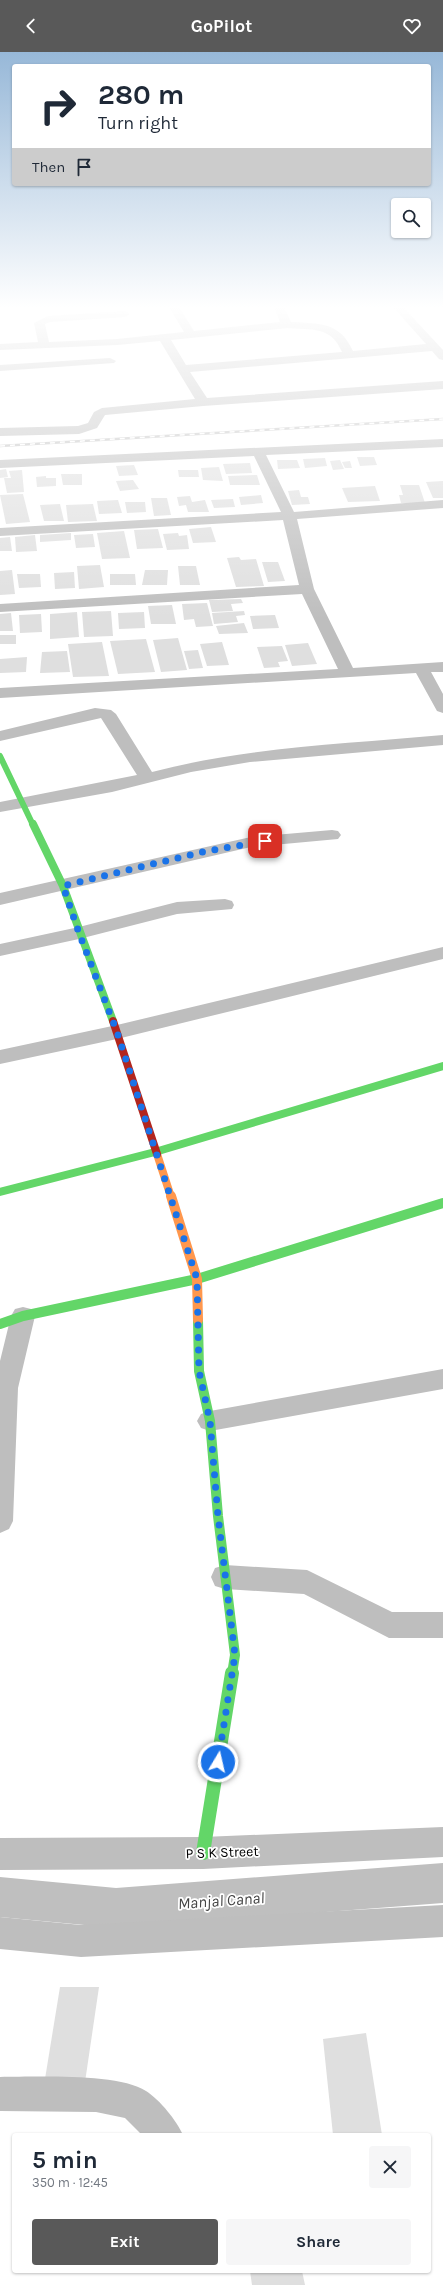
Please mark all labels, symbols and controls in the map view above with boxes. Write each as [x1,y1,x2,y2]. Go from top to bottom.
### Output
icon: back [20,15,42,37]
text: GoPilot [191,15,252,37]
icon: heart [401,15,423,37]
text: 280 m [98,78,184,111]
icon: right [32,80,84,132]
text: Turn right [98,112,178,134]
icon: arrive [73,156,95,178]
text: Then [32,158,65,176]
map controls [391,198,431,238]
button: search [391,198,431,238]
pin [248,824,282,858]
icon: arrive [254,830,276,852]
position arrow [197,1741,239,1783]
street label: P S K Street [185,1843,259,1862]
water label: Manjal Canal [177,1888,265,1913]
text: 5 min [32,2146,98,2174]
button: close [369,2146,411,2188]
text: 350 m · 12:45 [32,2175,108,2190]
button: Exit [32,2219,218,2265]
button: Share [226,2219,411,2265]

